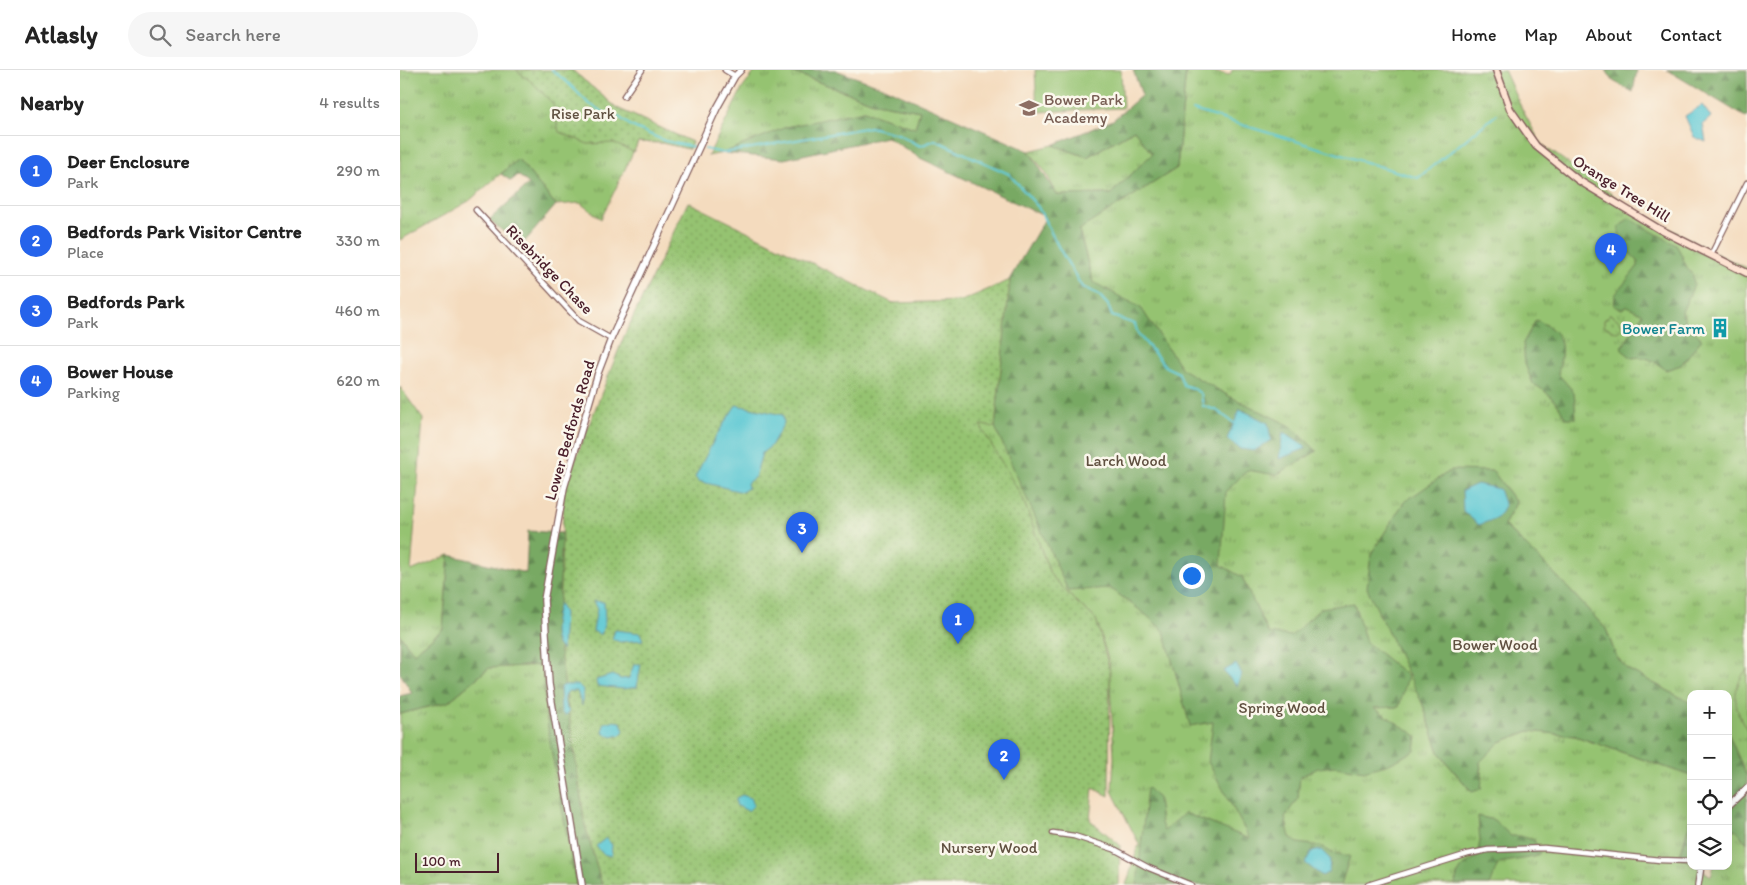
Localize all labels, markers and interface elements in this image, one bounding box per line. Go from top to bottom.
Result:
search box [128,12,478,57]
text: Atlasly [25,20,98,49]
icon: search [146,21,174,49]
text: Search here [186,23,281,46]
text: Home [1451,24,1497,46]
text: Map [1525,24,1558,46]
text: About [1586,24,1632,46]
text: Contact [1660,24,1722,46]
text: Nearby [20,90,84,115]
place label: Bower Park Academy [1044,90,1123,127]
text: 4 results [319,93,380,112]
school or university icon: Bower Park Academy [1018,97,1040,119]
park label: Rise Park [551,104,616,123]
text: Deer Enclosure [67,150,190,173]
street label: Orange Tree Hill [1569,151,1674,226]
text: 1 [32,161,40,180]
text: 290 m [336,161,380,180]
text: Park [67,173,98,192]
text: Bedfords Park Visitor Centre [67,220,302,243]
street label: Risebridge Chase [502,221,597,318]
text: 2 [32,231,40,250]
text: 330 m [336,231,380,250]
pin: 4 [1595,233,1627,274]
text: Place [67,243,104,262]
text: Bedfords Park [67,290,184,313]
text: 3 [32,301,40,320]
text: 460 m [335,301,380,320]
text: Park [67,313,98,332]
building icon: Bower Farm [1709,317,1731,339]
place label: Bower Farm [1622,319,1706,338]
street label: Lower Bedfords Road [540,357,599,502]
text: Bower House [67,360,173,383]
text: 4 [31,371,41,390]
text: 620 m [336,371,380,390]
text: Parking [67,383,120,402]
park label: Larch Wood [1086,451,1167,470]
pin: 3 [786,512,818,553]
your location [1179,563,1205,589]
pin: 1 [942,603,974,644]
park label: Bower Wood [1452,635,1538,654]
map controls [1687,690,1732,870]
button: + [1687,690,1732,735]
park label: Spring Wood [1239,698,1326,717]
button: − [1687,735,1732,780]
pin: 2 [988,739,1020,780]
button: locate [1687,780,1732,825]
button: layers [1687,825,1732,870]
park label: Nursery Wood [941,838,1038,857]
scale bar [415,850,499,873]
text: 100 m [422,853,461,870]

